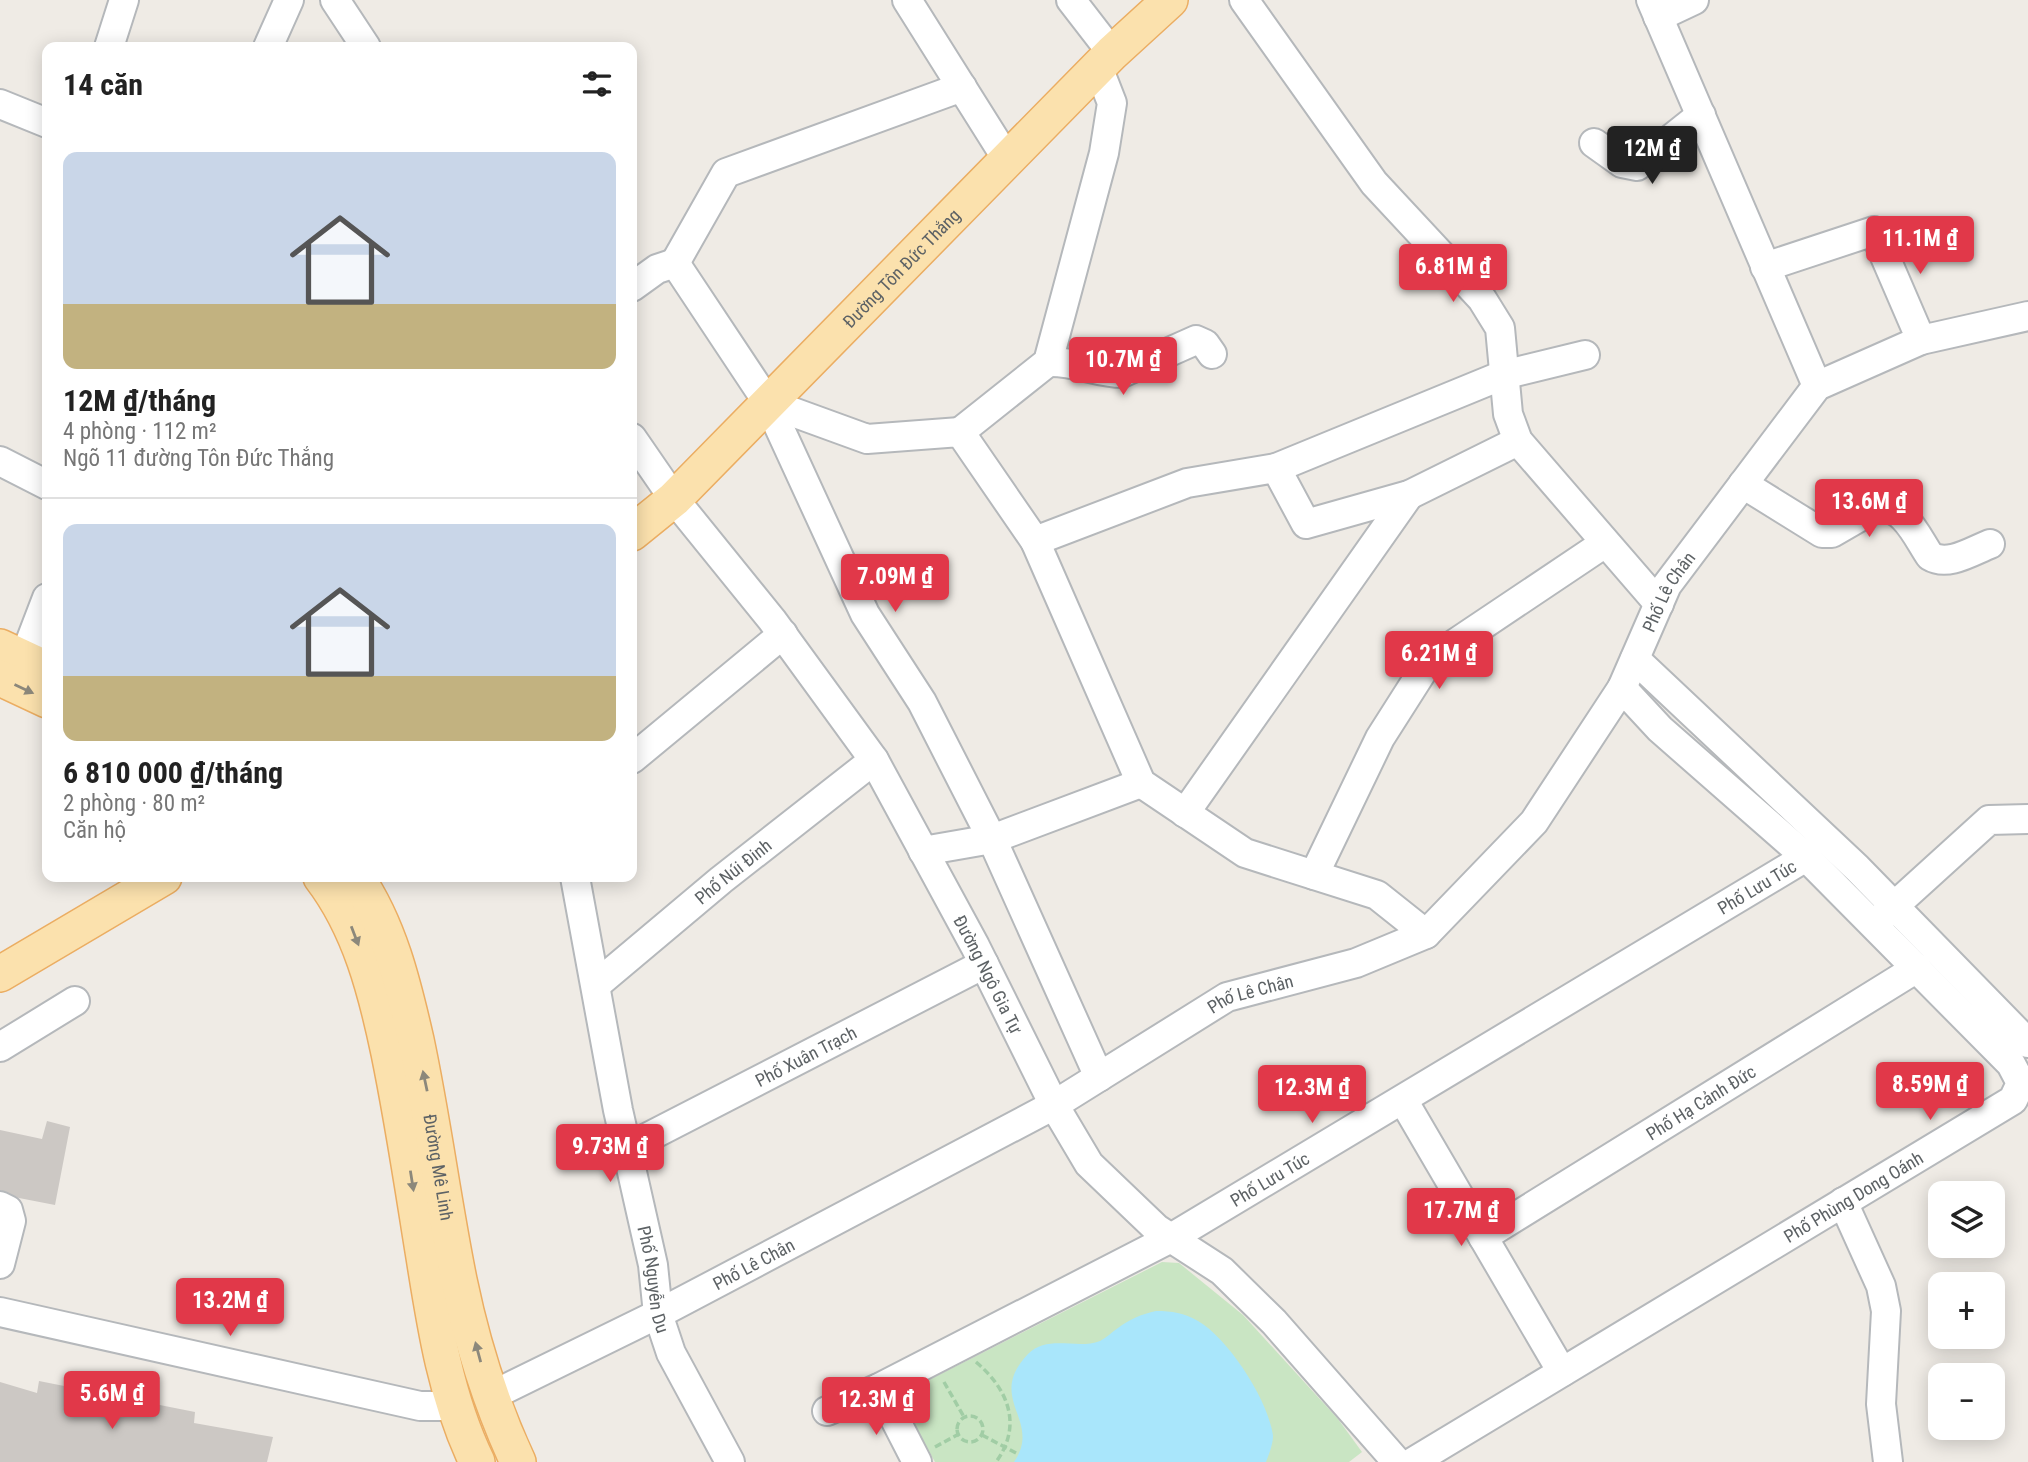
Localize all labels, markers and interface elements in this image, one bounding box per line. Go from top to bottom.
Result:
icon: filters [578,65,616,103]
text: 14 căn [63,67,143,102]
pin: 12M ₫ [1603,127,1701,186]
text: 12M ₫ [1623,135,1681,162]
icon: home [277,197,403,323]
street label: Đường Tôn Đức Thắng [838,204,964,332]
pin: 11.1M ₫ [1855,216,1985,276]
text: 11.1M ₫ [1882,225,1958,252]
pin: 6.81M ₫ [1388,244,1518,304]
text: 6.81M ₫ [1415,253,1491,280]
pin: 10.7M ₫ [1058,338,1188,397]
text: 10.7M ₫ [1085,346,1161,373]
text: 12M ₫/tháng [63,383,216,418]
text: 4 phòng · 112 m² [63,418,217,445]
text: Ngõ 11 đường Tôn Đức Thắng [63,445,334,472]
pin: 13.6M ₫ [1804,480,1934,539]
text: 13.6M ₫ [1831,488,1907,515]
street label: Phố Lê Chân [1637,547,1699,635]
pin: 7.09M ₫ [830,554,960,614]
text: 7.09M ₫ [857,563,933,590]
icon: home [277,569,403,695]
pin: 6.21M ₫ [1374,632,1504,691]
text: 6.21M ₫ [1401,640,1477,667]
one-way arrow [14,683,34,695]
text: 6 810 000 ₫/tháng [63,755,283,790]
text: 2 phòng · 80 m² [63,790,205,817]
text: Căn hộ [63,817,126,844]
street label: Phố Núi Đinh [690,834,775,908]
street label: Phố Lưu Túc [1713,855,1800,918]
street label: Đường Ngô Gia Tự [950,911,1027,1037]
one-way arrow [350,925,361,946]
street label: Phố Lê Chân [1203,970,1295,1017]
street label: Phố Xuân Trạch [752,1021,860,1091]
street label: Phố Hạ Cảnh Đức [1642,1060,1759,1144]
pin: 8.59M ₫ [1865,1062,1995,1122]
pin: 12.3M ₫ [1247,1066,1377,1125]
one-way arrow [419,1070,430,1092]
text: 8.59M ₫ [1892,1071,1968,1098]
text: 12.3M ₫ [1274,1074,1350,1101]
street label: Đường Mê Linh [420,1112,458,1222]
pin: 9.73M ₫ [545,1124,675,1184]
text: 9.73M ₫ [572,1133,648,1160]
street label: Phố Phùng Dong Oánh [1780,1146,1927,1247]
street label: Phố Lưu Túc [1226,1147,1313,1211]
one-way arrow [407,1170,418,1192]
map controls [1928,1181,2005,1440]
button: layers [1928,1181,2005,1258]
pin: 17.7M ₫ [1396,1188,1526,1248]
text: 17.7M ₫ [1423,1197,1499,1224]
street label: Phố Nguyễn Du [634,1224,674,1335]
street label: Phố Lê Chân [709,1233,798,1294]
button: + [1928,1272,2005,1349]
pin: 13.2M ₫ [165,1278,295,1338]
text: 13.2M ₫ [192,1287,268,1314]
one-way arrow [472,1341,483,1363]
button: − [1928,1363,2005,1440]
pin: 5.6M ₫ [55,1372,169,1431]
pin: 12.3M ₫ [811,1378,941,1437]
text: 5.6M ₫ [80,1380,144,1407]
text: 12.3M ₫ [838,1386,914,1413]

